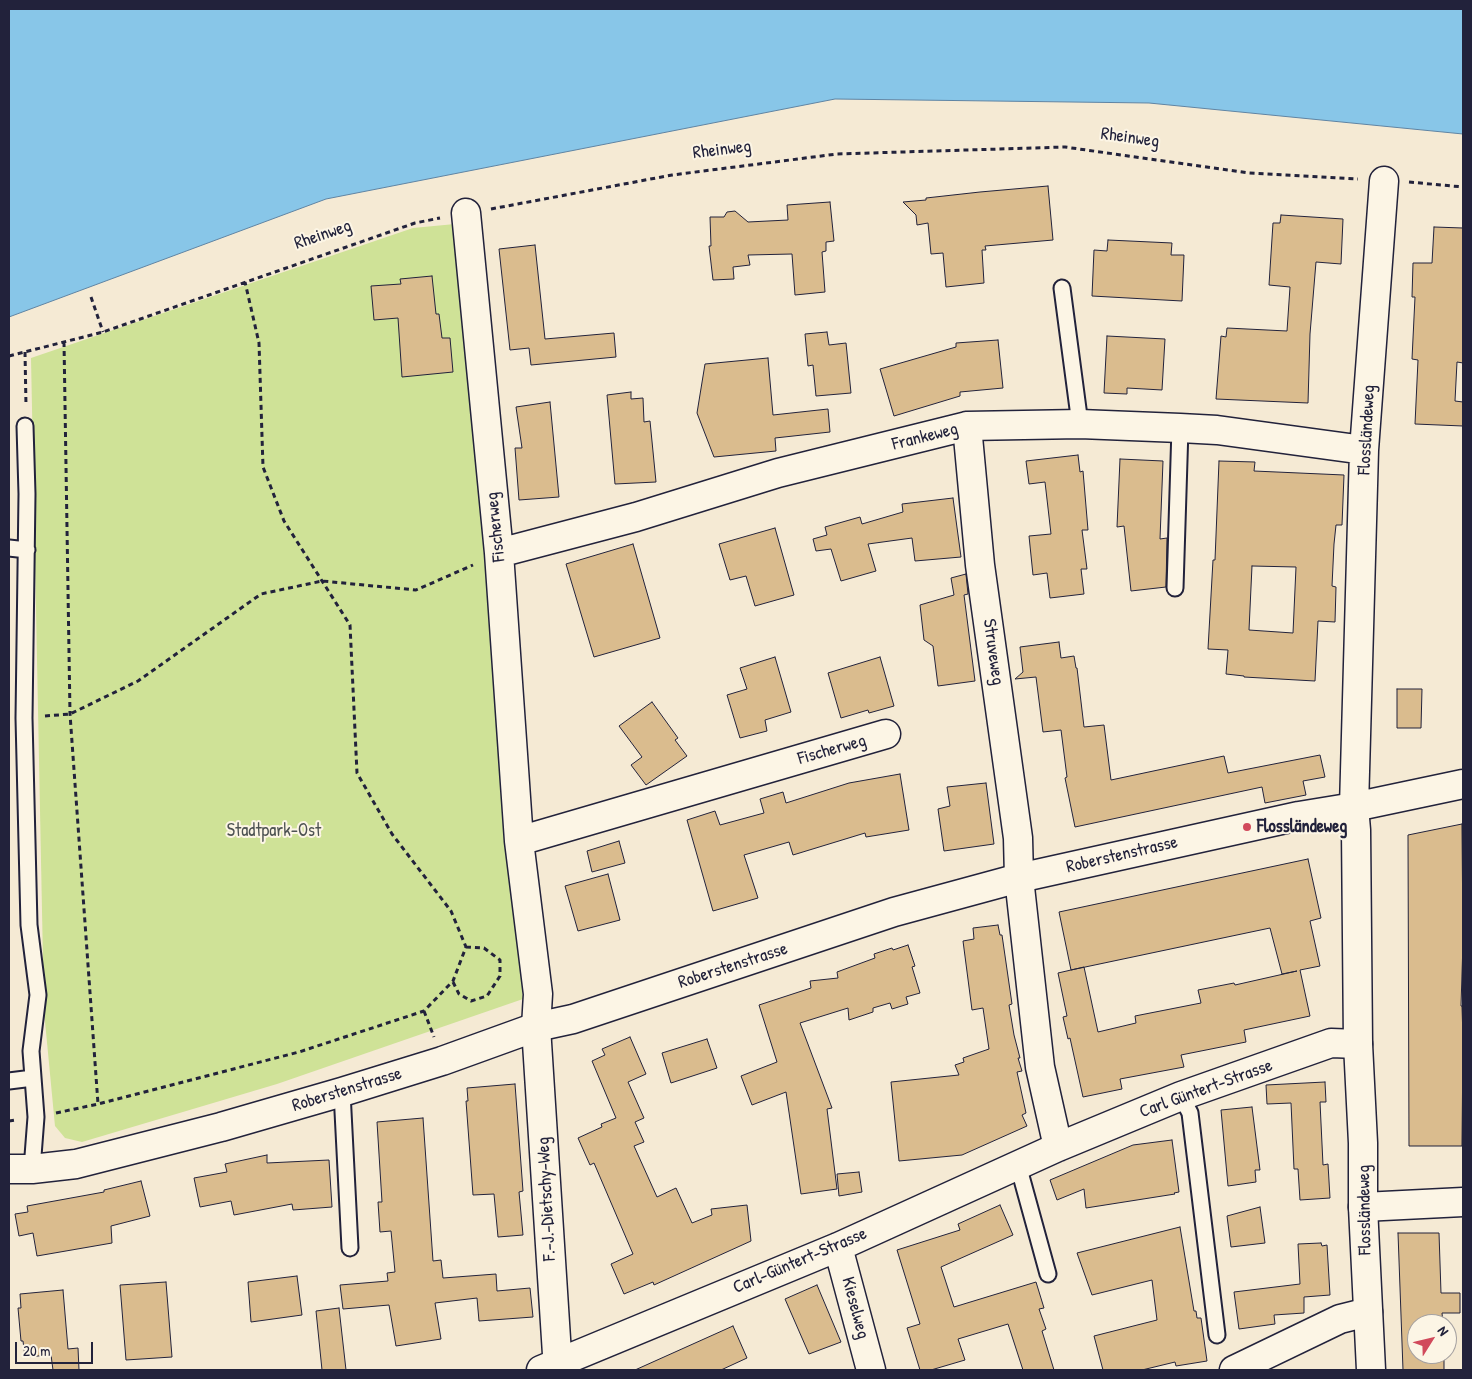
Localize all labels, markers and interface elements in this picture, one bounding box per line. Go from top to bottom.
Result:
street label: Rheinweg [1099,123,1161,153]
street label: Rheinweg [692,136,752,164]
street label: Rheinweg [292,215,354,255]
street label: Flossländeweg [1354,384,1380,476]
street label: Frankeweg [890,418,960,456]
street label: Fischerweg [482,491,510,563]
street label: Struveweg [978,618,1008,686]
street label: Fischerweg [795,730,869,770]
place label: Flossländeweg [1257,816,1347,838]
park label: Stadtpark-Ost [227,820,321,842]
marker: Flossländeweg [1241,821,1253,833]
street label: Roberstenstrasse [1064,832,1180,878]
street label: Roberstenstrasse [676,938,790,994]
street label: Carl Güntert-Strasse [1137,1055,1275,1123]
street label: Roberstenstrasse [290,1063,404,1117]
street label: F.-J.-Dietschy-Weg [533,1136,561,1262]
street label: Flossländeweg [1353,1165,1377,1255]
street label: Carl-Güntert-Strasse [730,1223,870,1299]
street label: Kieselweg [836,1275,874,1341]
north arrow [1407,1314,1457,1364]
text: N [1434,1322,1454,1339]
scale bar [18,1332,95,1364]
text: 20 m [23,1340,50,1361]

